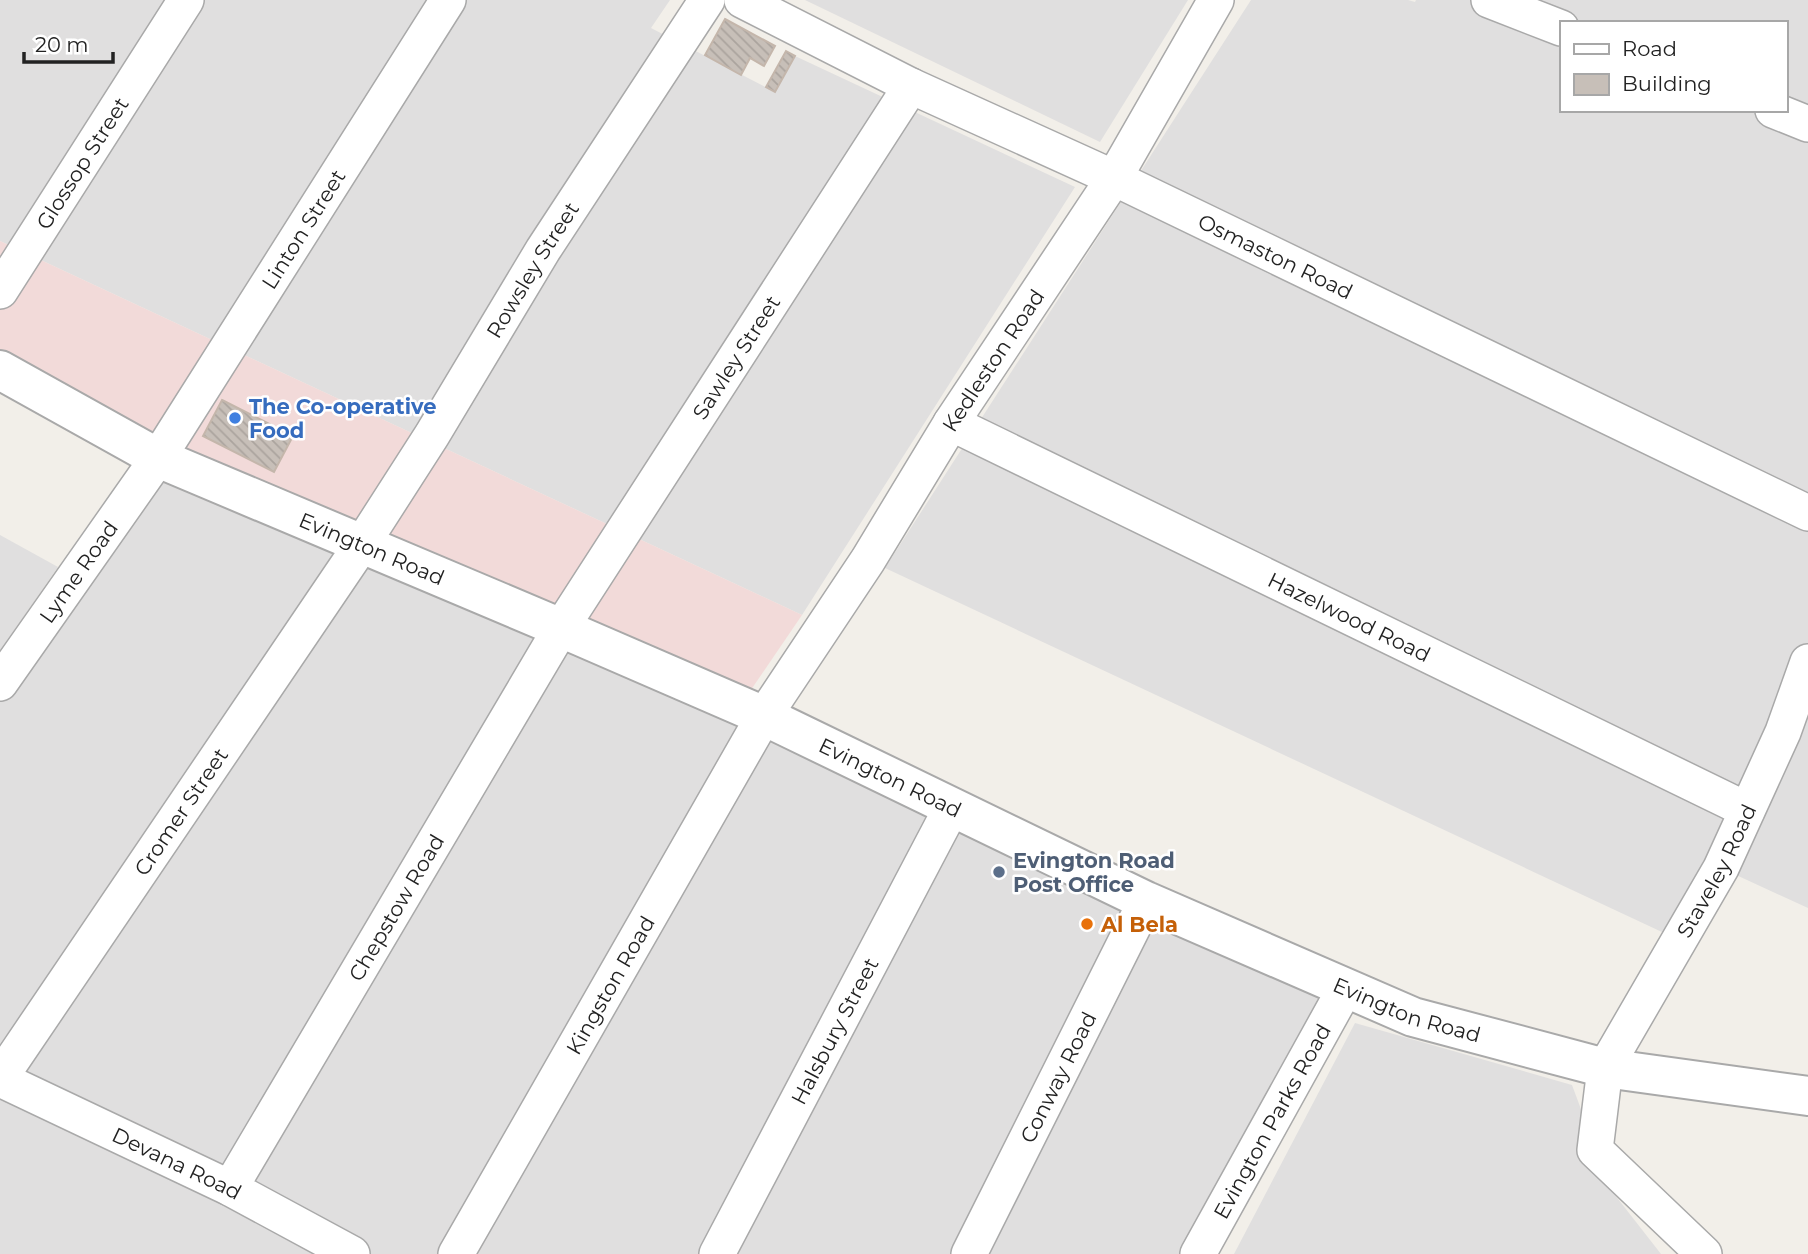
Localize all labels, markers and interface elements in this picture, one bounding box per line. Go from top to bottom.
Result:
scale bar [24,21,114,65]
legend [1560,21,1787,112]
text: 20 m [35,32,89,57]
text: Road [1622,36,1677,61]
text: Building [1622,71,1712,96]
street label: Glossop Street [30,92,133,234]
street label: Linton Street [256,165,350,293]
street label: Rowsley Street [481,197,584,342]
street label: Osmaston Road [1194,208,1357,304]
street label: Kedleston Road [936,284,1049,436]
street label: Sawley Street [687,291,785,424]
place label: The Co-operative Food [249,394,437,443]
marker: The Co-operative Food [227,410,243,426]
street label: Evington Road [295,507,448,590]
street label: Lyme Road [34,516,123,628]
street label: Hazelwood Road [1264,567,1435,667]
street label: Evington Road [815,732,966,822]
street label: Cromer Street [129,743,233,880]
street label: Staveley Road [1671,800,1761,942]
street label: Chepstow Road [343,829,449,985]
place label: Evington Road Post Office [1013,848,1175,897]
marker: Evington Road Post Office [991,864,1007,880]
street label: Kingston Road [561,911,659,1059]
place label: Al Bela [1100,912,1178,937]
marker: Al Bela [1079,916,1095,932]
street label: Halsbury Street [785,953,883,1109]
street label: Evington Road [1329,971,1484,1047]
street label: Conway Road [1014,1007,1101,1147]
street label: Evington Parks Road [1208,1019,1336,1223]
street label: Devana Road [108,1122,246,1205]

